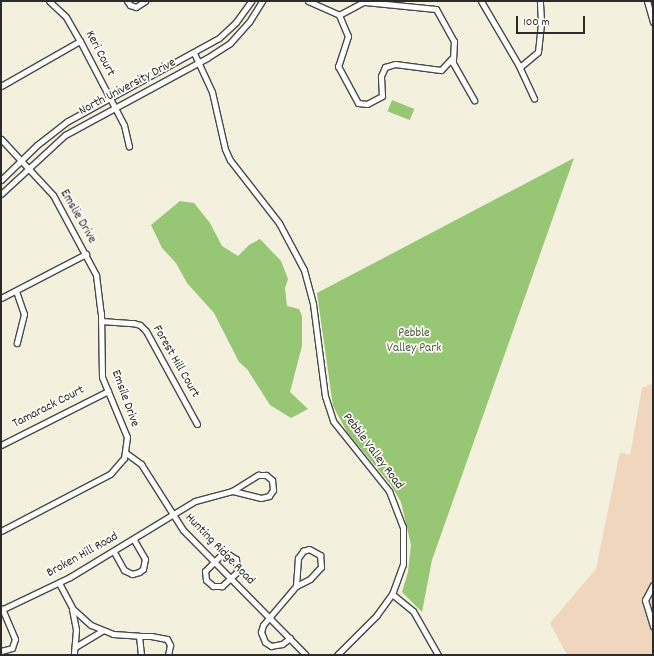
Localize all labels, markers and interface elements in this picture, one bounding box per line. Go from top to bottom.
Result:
scale bar [518,8,587,34]
text: 100 m [523,14,550,31]
street label: Keri Court [81,29,117,79]
street label: North University Drive [77,56,179,120]
street label: Emslie Drive [55,187,99,247]
street label: Forest Hill Court [148,323,202,401]
park label: Pebble Valley Park [387,327,441,358]
street label: Emsile Drive [106,368,142,430]
street label: Tamarack Court [11,383,87,433]
street label: Pebble Valley Road [338,411,406,493]
street label: Hunting Ridge Road [181,511,257,589]
street label: Broken Hill Road [45,530,121,582]

